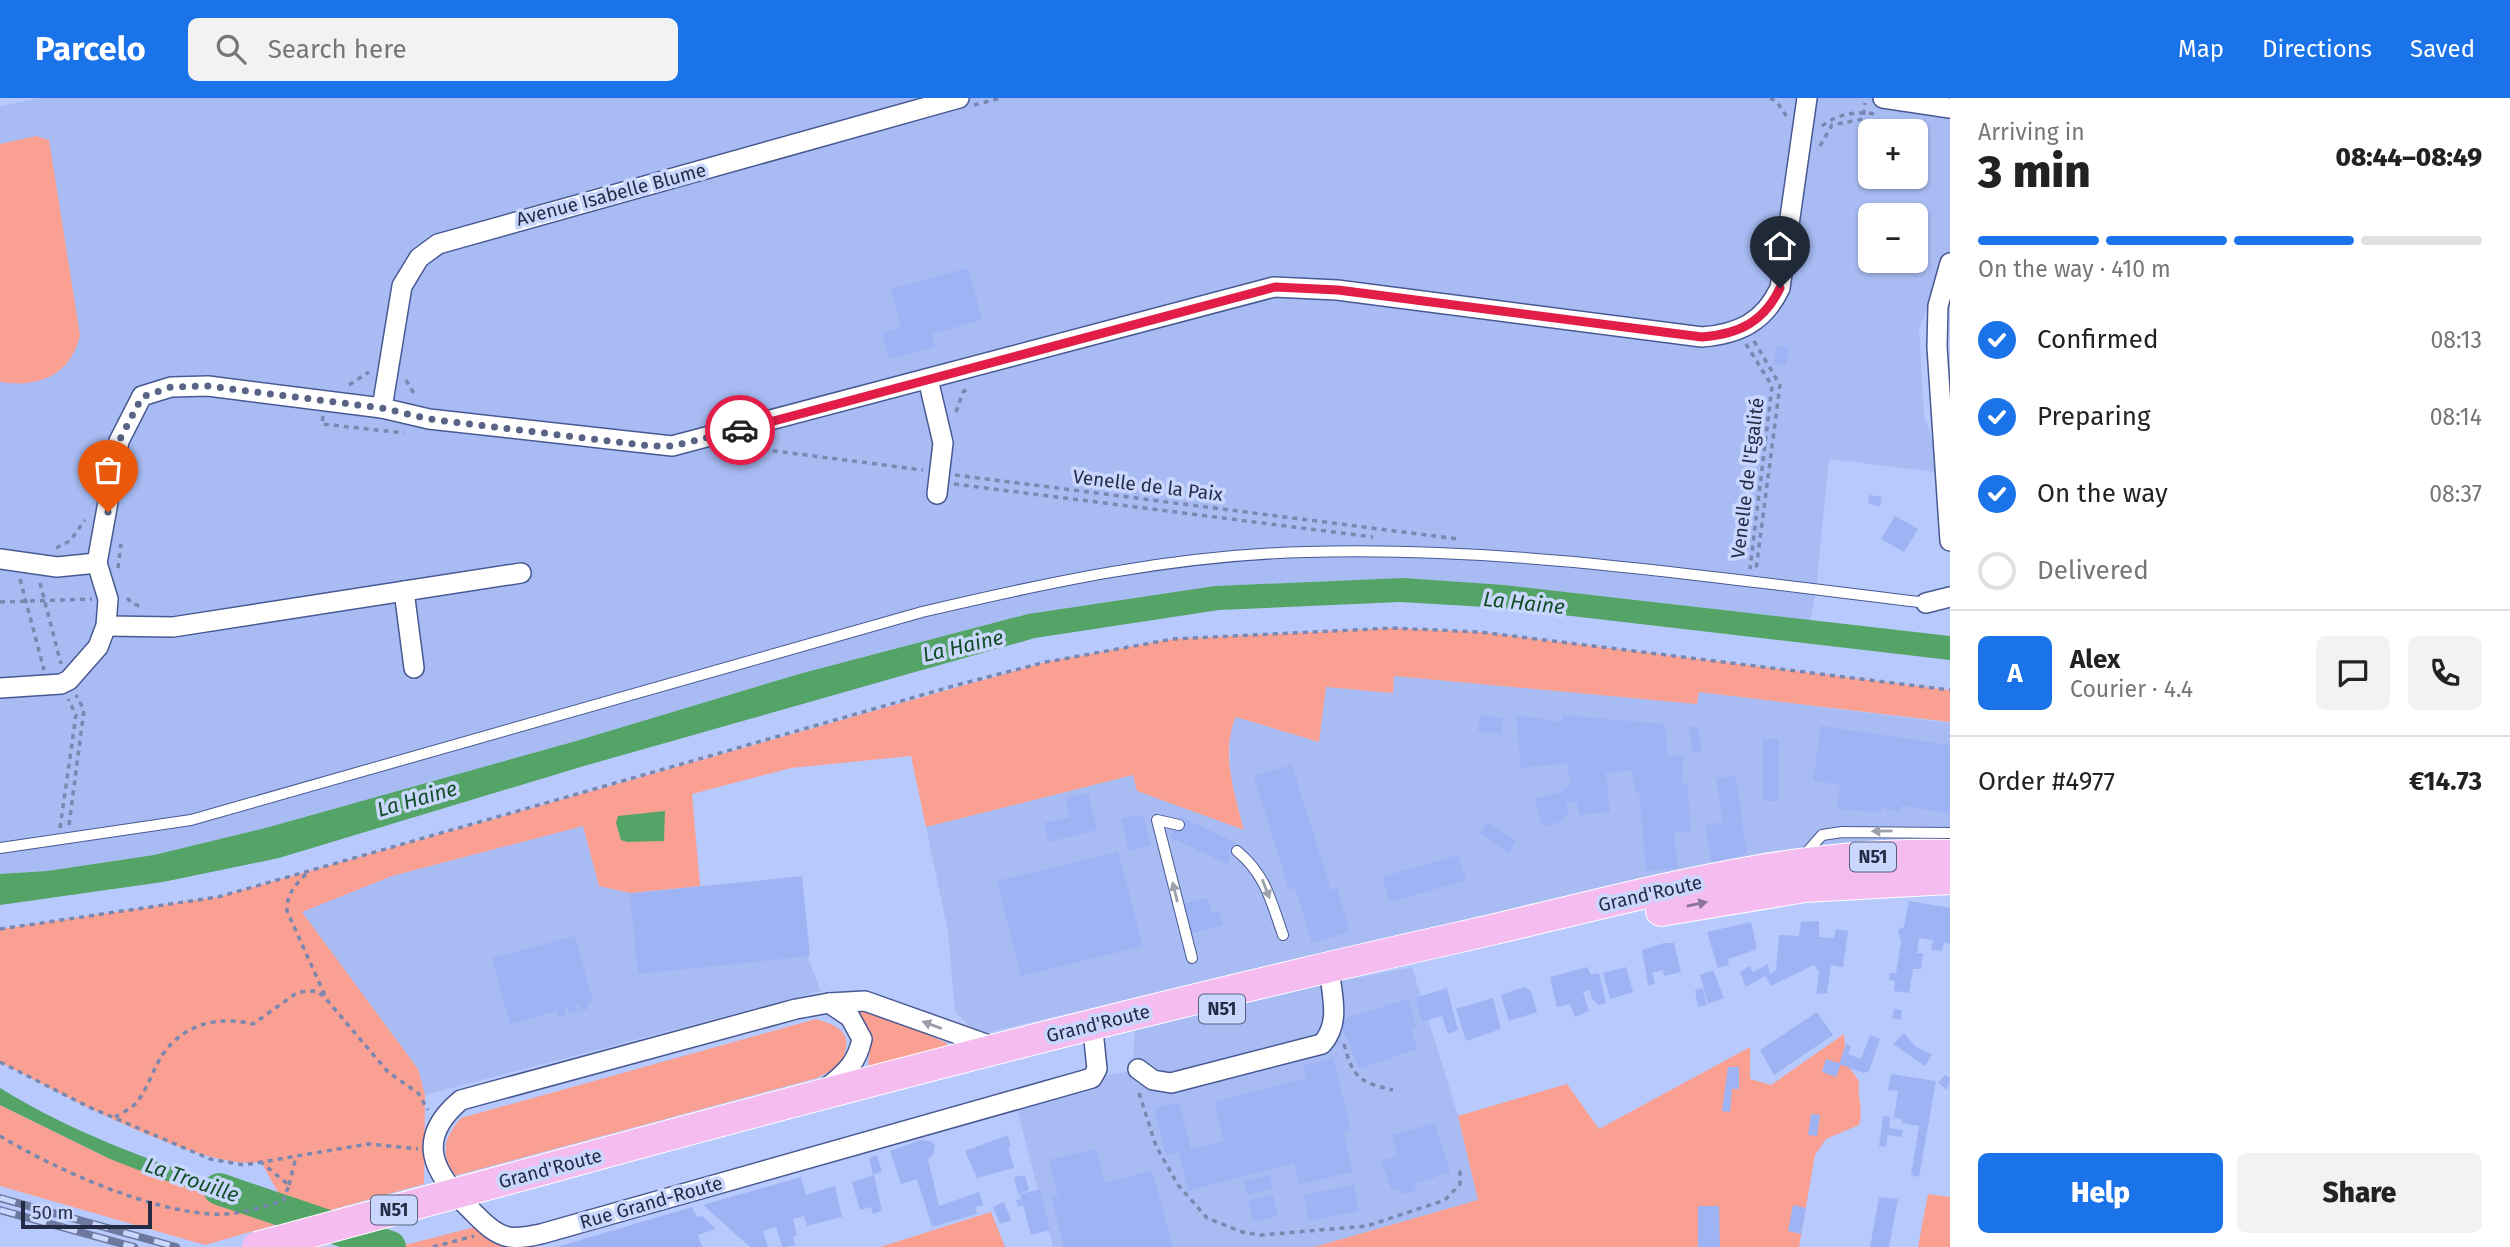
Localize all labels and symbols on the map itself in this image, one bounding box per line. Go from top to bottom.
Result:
street label: Avenue Isabelle Blume [514,158,709,231]
pin [1750,216,1810,288]
courier [705,395,775,465]
street label: Venelle de l'Egalité [1726,396,1769,560]
pin [78,440,138,512]
street label: Venelle de la Paix [1072,465,1225,506]
water label: La Haine [1482,586,1566,620]
water label: La Haine [920,624,1006,668]
water label: La Haine [374,775,460,823]
one-way arrow [1871,825,1893,837]
road number: N51 [1850,842,1896,872]
street label: Grand'Route [1596,870,1704,917]
one-way arrow [1261,879,1272,900]
one-way arrow [1169,880,1180,902]
one-way arrow [1686,898,1708,909]
road number: N51 [1199,994,1245,1024]
street label: Grand'Route [1044,1000,1152,1047]
one-way arrow [922,1019,943,1030]
street label: Grand'Route [496,1144,604,1193]
water label: La Trouille [142,1152,243,1208]
street label: Rue Grand-Route [577,1171,725,1234]
road number: N51 [371,1196,417,1224]
scale bar [21,1198,152,1230]

